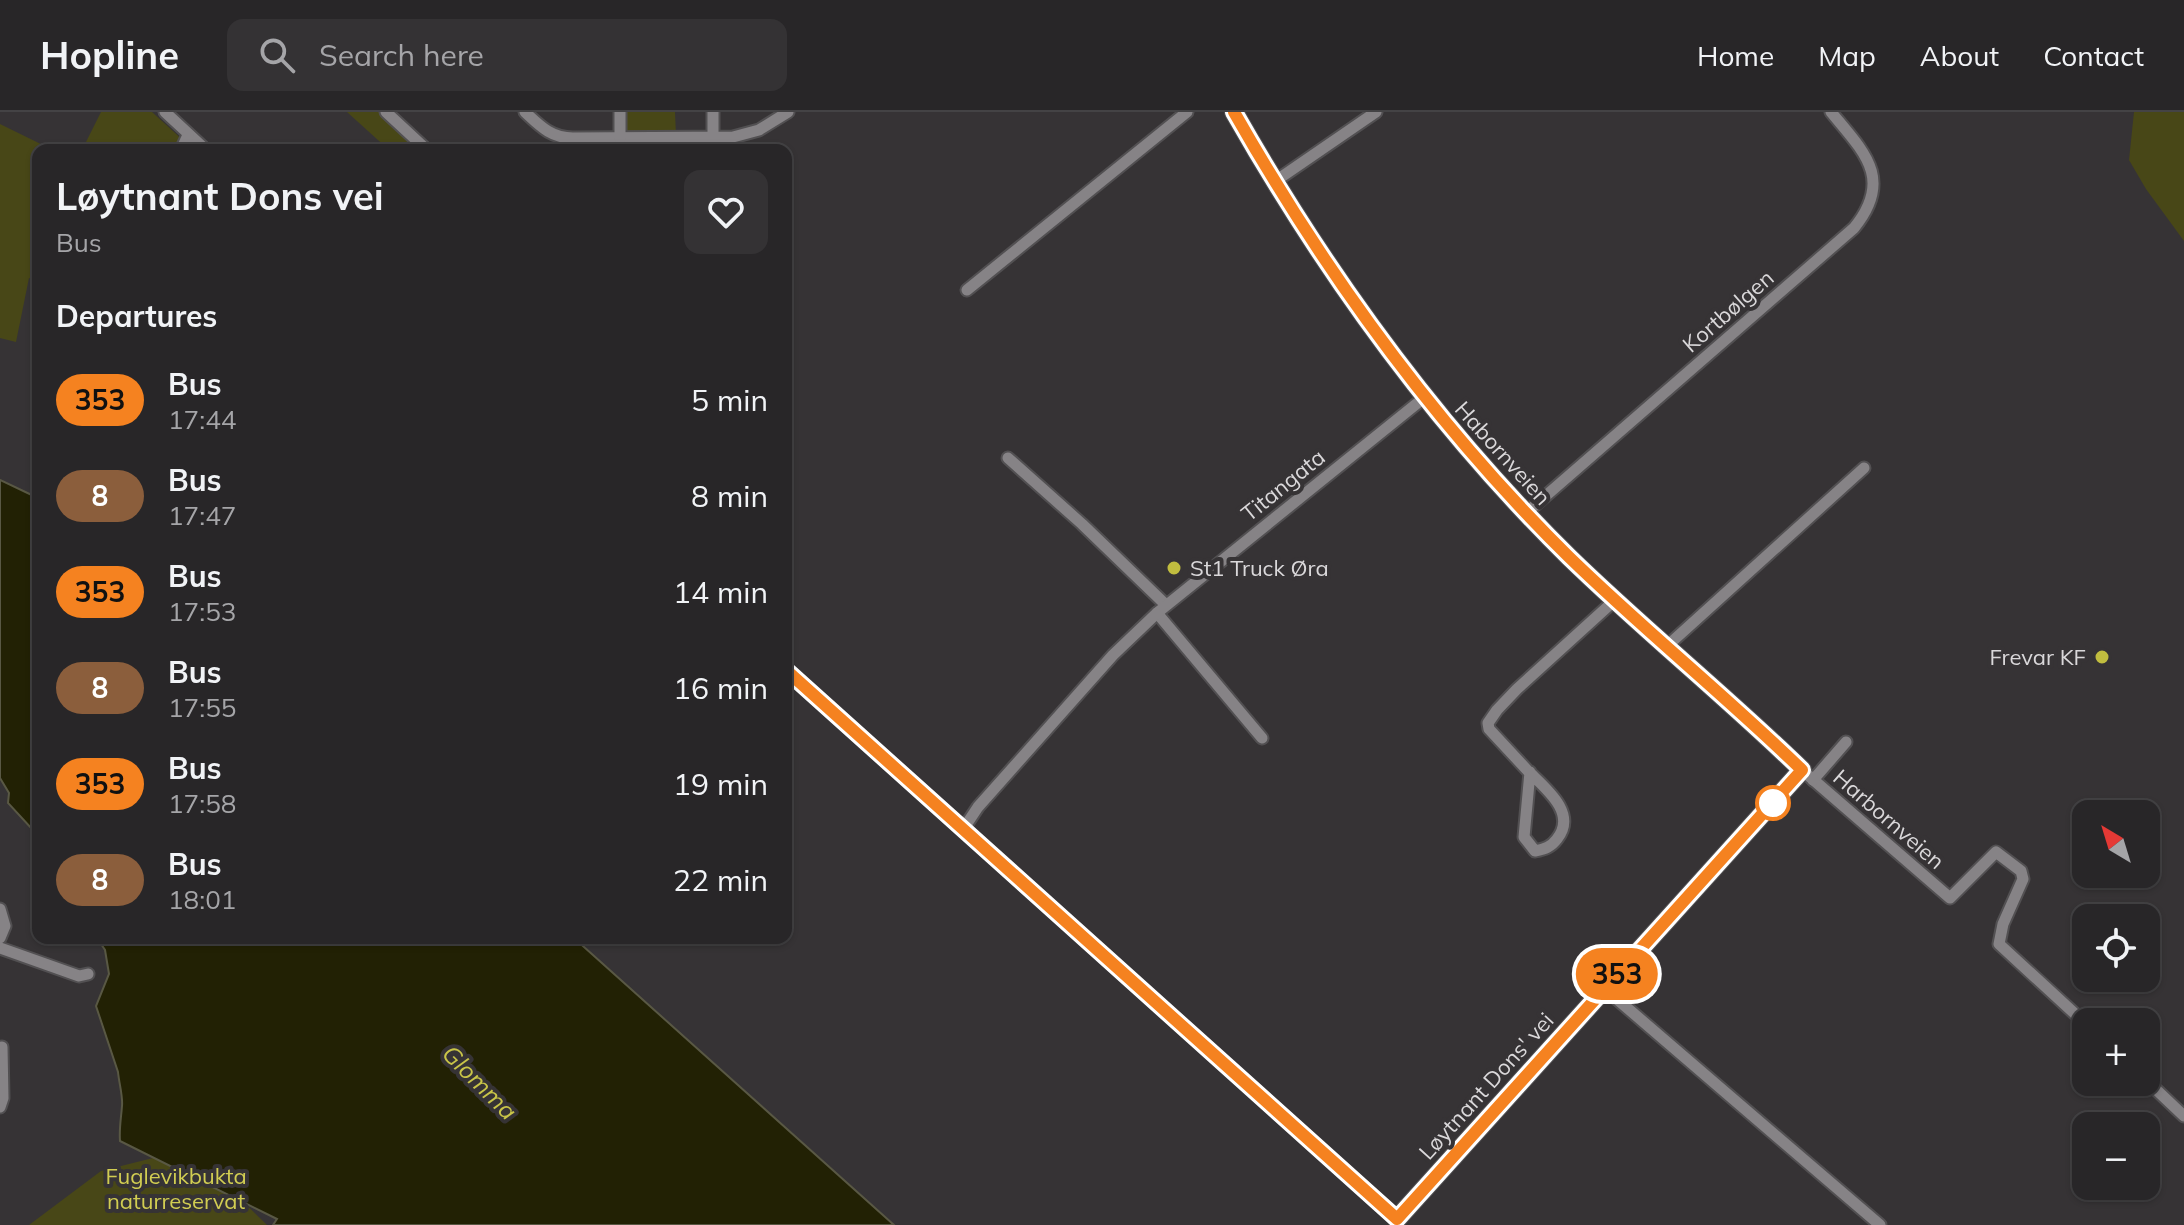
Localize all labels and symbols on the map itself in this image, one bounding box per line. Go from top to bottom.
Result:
street label: Kortbølgen [1677,264,1779,358]
street label: Habornveien [1449,395,1557,511]
street label: Titangata [1235,443,1331,527]
place label: St1 Truck Øra [1190,554,1329,582]
marker: St1 Truck Øra [1165,559,1183,577]
place label: Frevar KF [1989,643,2086,671]
marker: Frevar KF [2093,648,2111,666]
street label: Harbornveien [1828,763,1950,875]
unlabelled marker [1756,786,1790,820]
north arrow [2072,800,2160,888]
line badge: 353 [1571,948,1663,1000]
street label: Løytnant Dons' vei [1413,1007,1559,1165]
water label: Glomma [436,1038,524,1126]
park label: Fuglevikbukta naturreservat [105,1162,247,1215]

